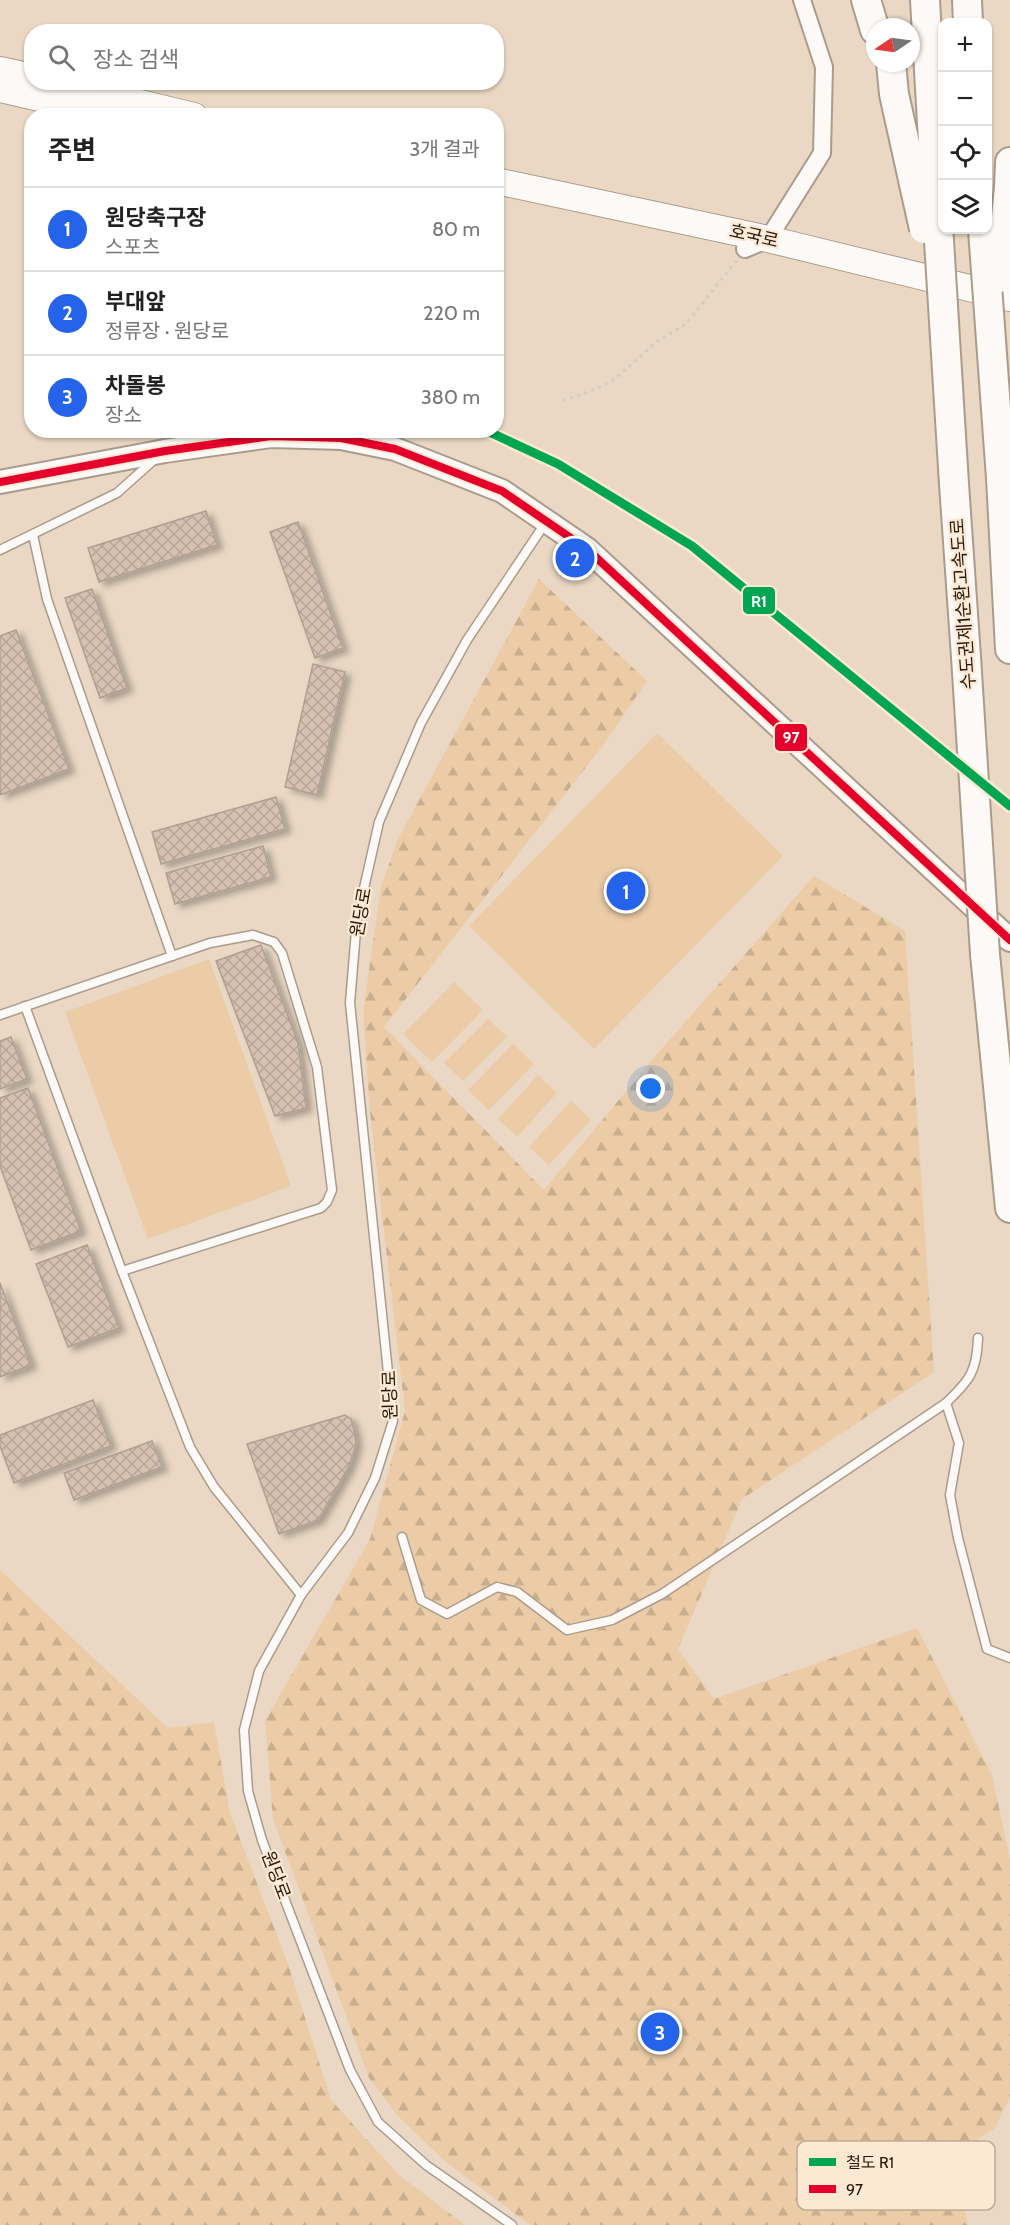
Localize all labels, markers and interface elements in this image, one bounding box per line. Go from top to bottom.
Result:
north arrow [866,18,920,72]
map controls [938,18,992,234]
button: + [938,18,992,72]
search box [24,24,504,90]
icon: search [45,41,78,74]
text: 장소 검색 [93,46,179,73]
button: − [938,72,992,126]
button: locate [938,126,992,180]
text: 주변 [48,134,96,166]
text: 3개 결과 [409,137,480,161]
button: layers [938,180,992,234]
text: 원당축구장 [105,204,206,231]
text: 1 [64,217,71,241]
text: 80 m [432,217,480,241]
street label: 호국로 [727,220,781,252]
text: 스포츠 [105,235,160,259]
text: 부대앞 [105,288,166,315]
text: 2 [62,301,73,325]
text: 220 m [423,301,480,325]
text: 정류장 · 원당로 [105,319,229,343]
text: 차돌봉 [105,372,166,399]
text: 3 [62,385,73,409]
text: 380 m [421,385,480,409]
text: 장소 [105,403,142,427]
street label: 수도권제1순환고속도로 [946,518,980,690]
pin: 2 [556,536,594,580]
line badge: R1 [742,586,776,615]
text: R1 [751,592,767,611]
line badge: 97 [774,723,808,752]
text: 97 [782,728,800,747]
pin: 1 [606,868,646,914]
street label: 원당로 [346,886,376,938]
your location [636,1074,665,1103]
street label: 원당로 [378,1370,402,1420]
street label: 원당로 [257,1848,295,1902]
pin: 3 [640,2010,680,2054]
legend [797,2141,995,2210]
text: 철도 R1 [846,2153,894,2172]
text: 97 [846,2180,863,2199]

